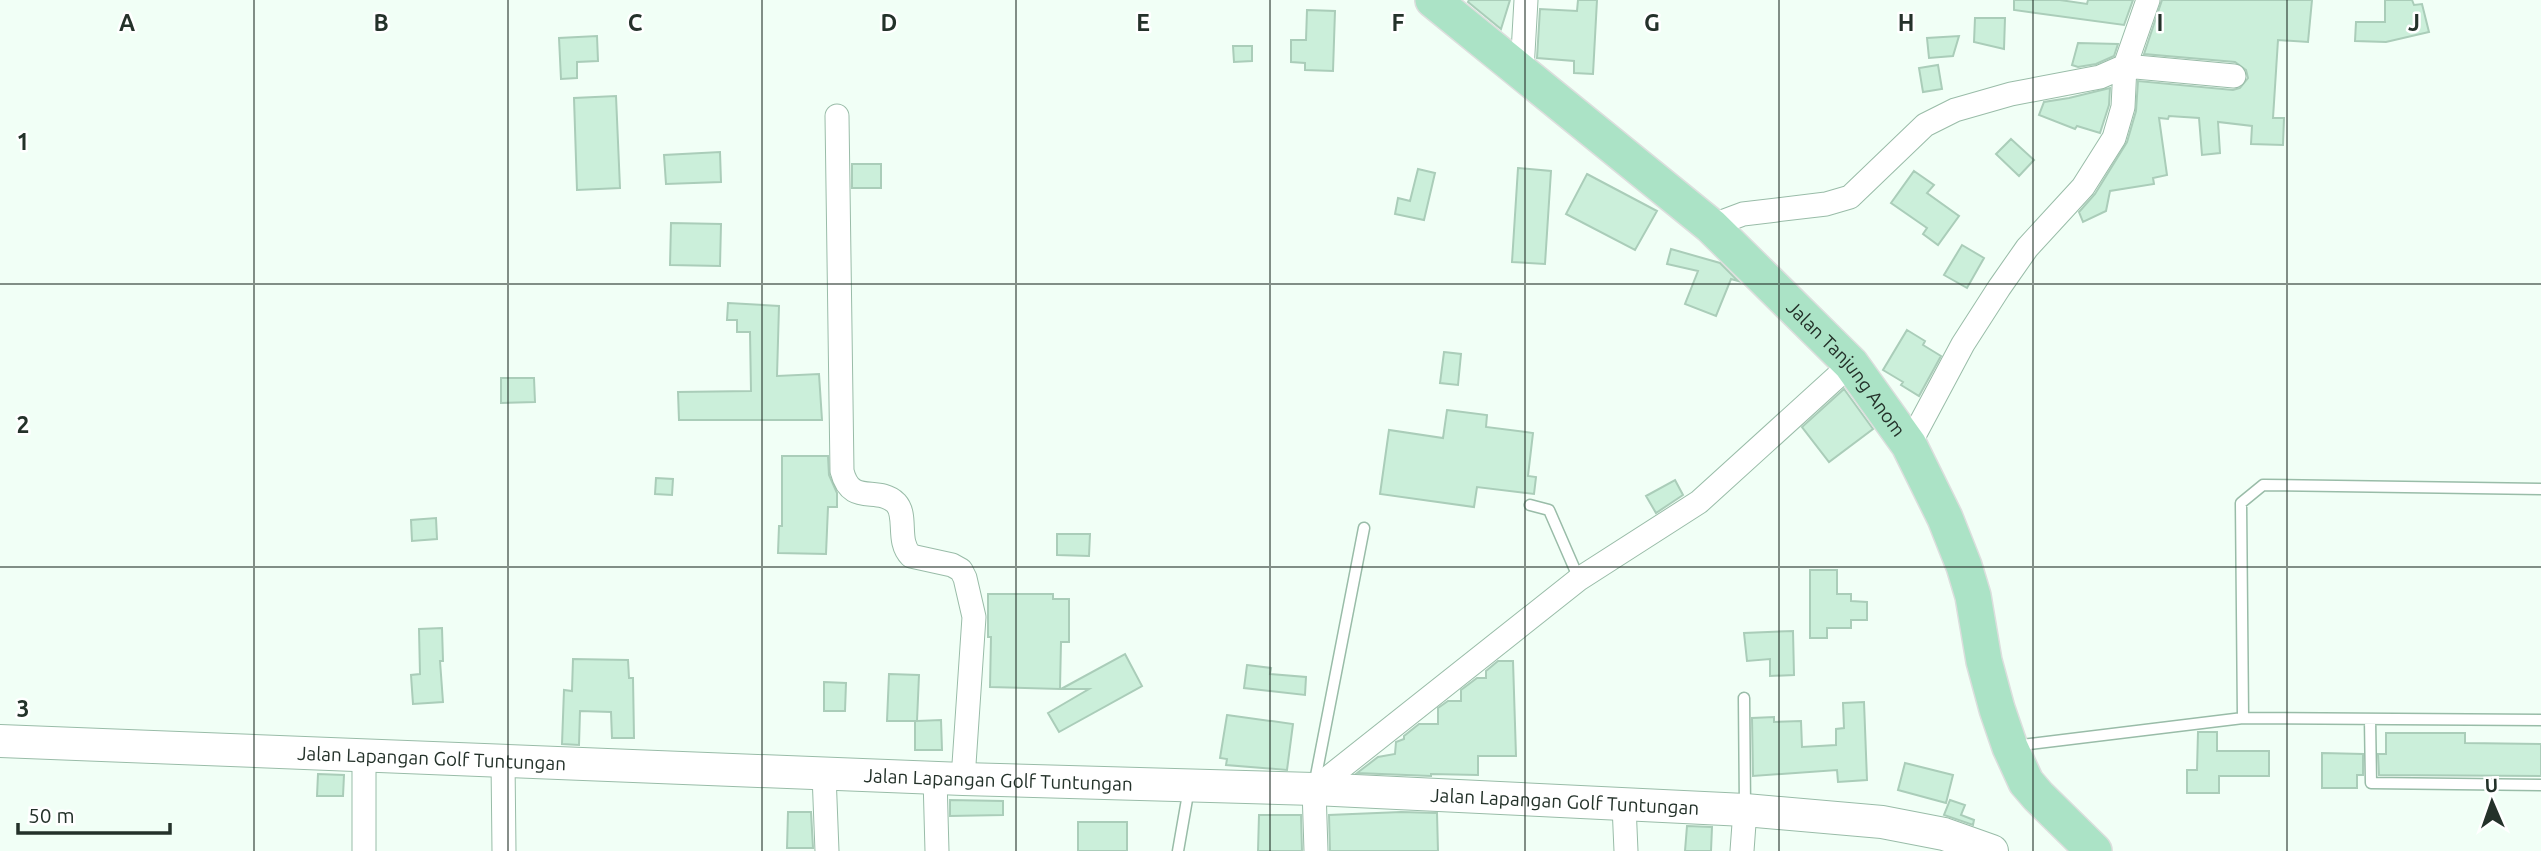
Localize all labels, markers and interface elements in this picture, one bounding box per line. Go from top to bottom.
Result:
text: A [119,10,135,35]
text: B [373,10,389,35]
text: C [628,10,643,35]
text: D [881,10,897,35]
text: E [1136,10,1150,35]
text: F [1392,10,1405,35]
text: G [1644,10,1660,35]
text: H [1898,10,1914,35]
text: I [2157,10,2163,35]
text: J [2408,10,2420,35]
text: 1 [17,129,29,154]
street label: Jalan Tanjung Anom [1782,296,1910,440]
text: 2 [17,412,29,437]
text: 3 [17,696,29,721]
street label: Jalan Lapangan Golf Tuntungan [297,742,567,774]
street label: Jalan Lapangan Golf Tuntungan [863,764,1133,795]
north arrow [2457,767,2527,837]
text: U [2484,774,2498,796]
street label: Jalan Lapangan Golf Tuntungan [1430,784,1700,819]
scale bar [18,792,170,836]
text: 50 m [28,803,75,827]

